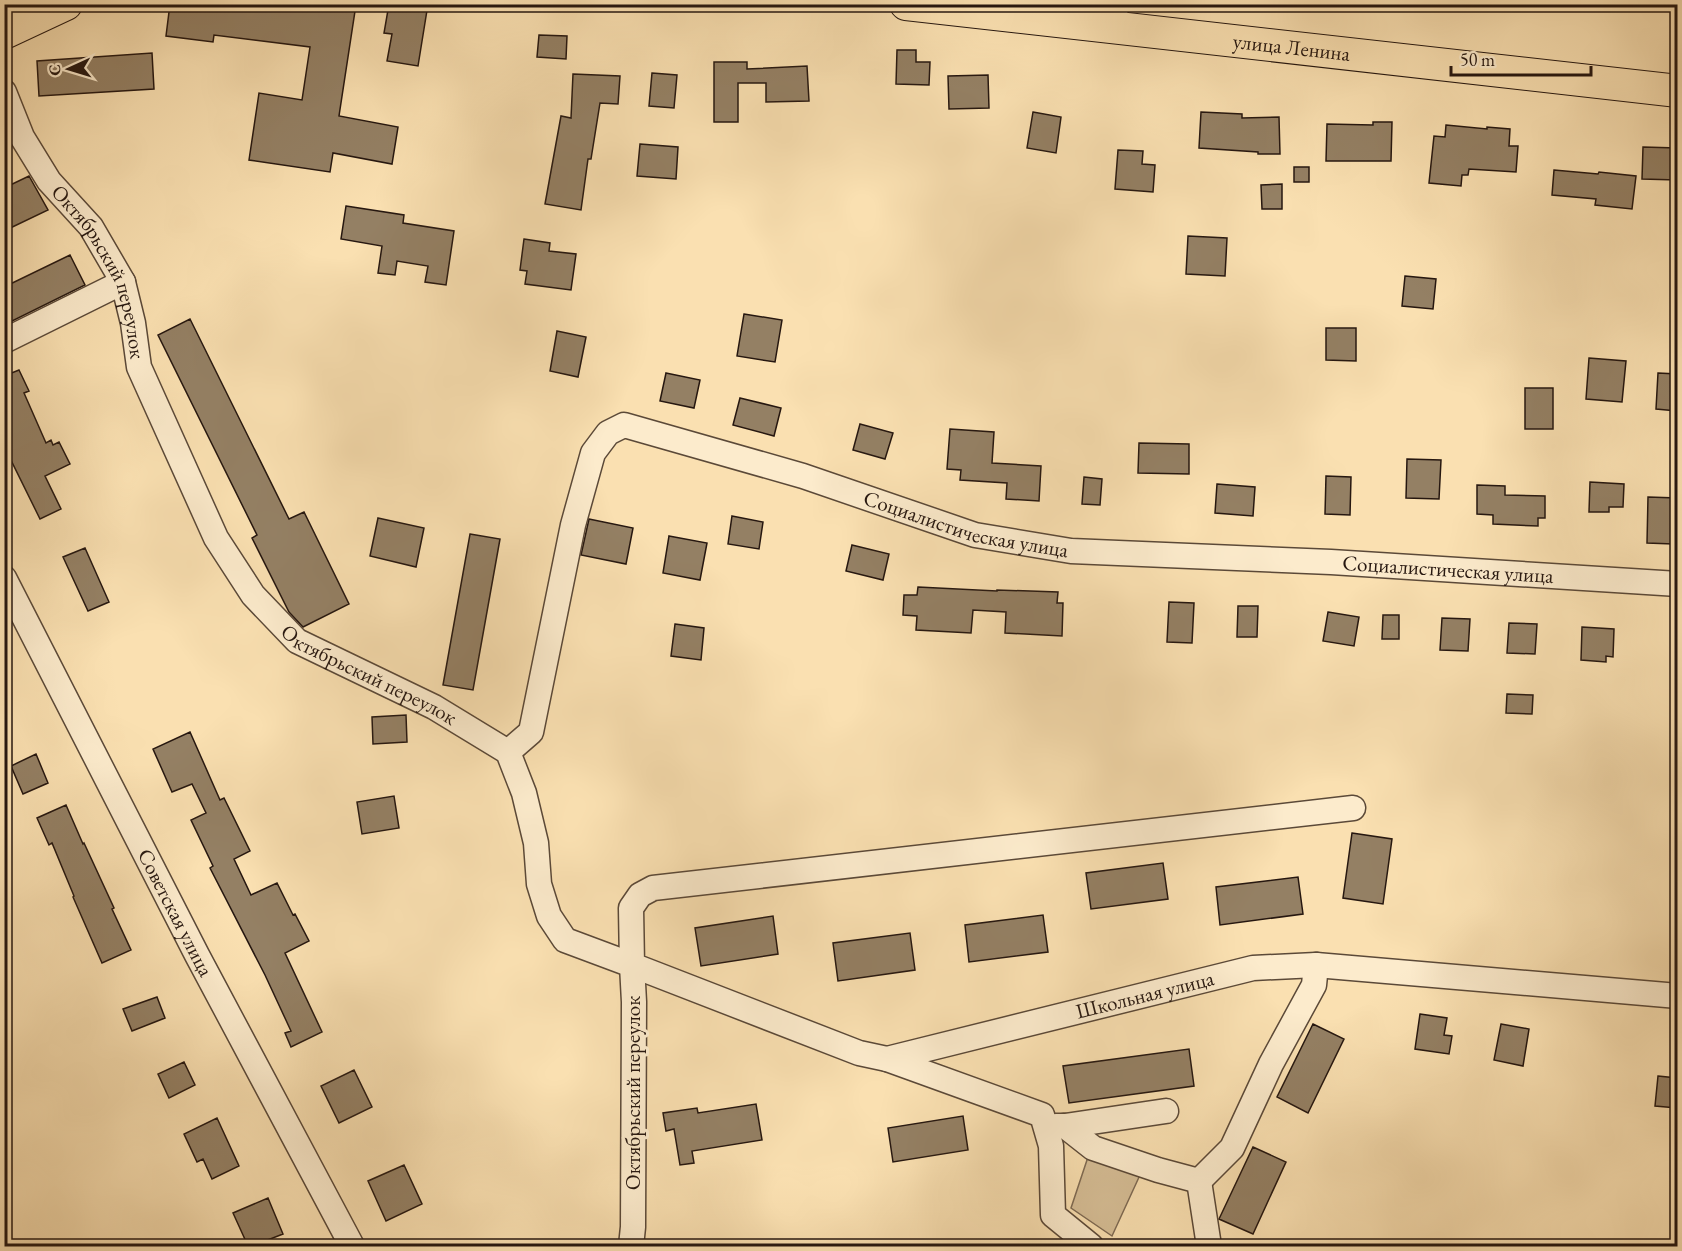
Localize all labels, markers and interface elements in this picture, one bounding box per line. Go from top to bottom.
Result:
street label: улица Ленина [1232,27,1352,67]
north arrow [39,39,99,99]
scale bar [1451,39,1590,77]
text: 50 m [1460,48,1495,71]
text: С [44,64,65,76]
street label: Октябрьский переулок [46,179,152,361]
street label: Социалистическая улица [860,484,1071,563]
street label: Социалистическая улица [1342,549,1555,589]
street label: Октябрьский переулок [275,618,462,731]
street label: Советская улица [132,844,220,982]
street label: Школьная улица [1073,964,1217,1025]
street label: Октябрьский переулок [619,996,646,1190]

